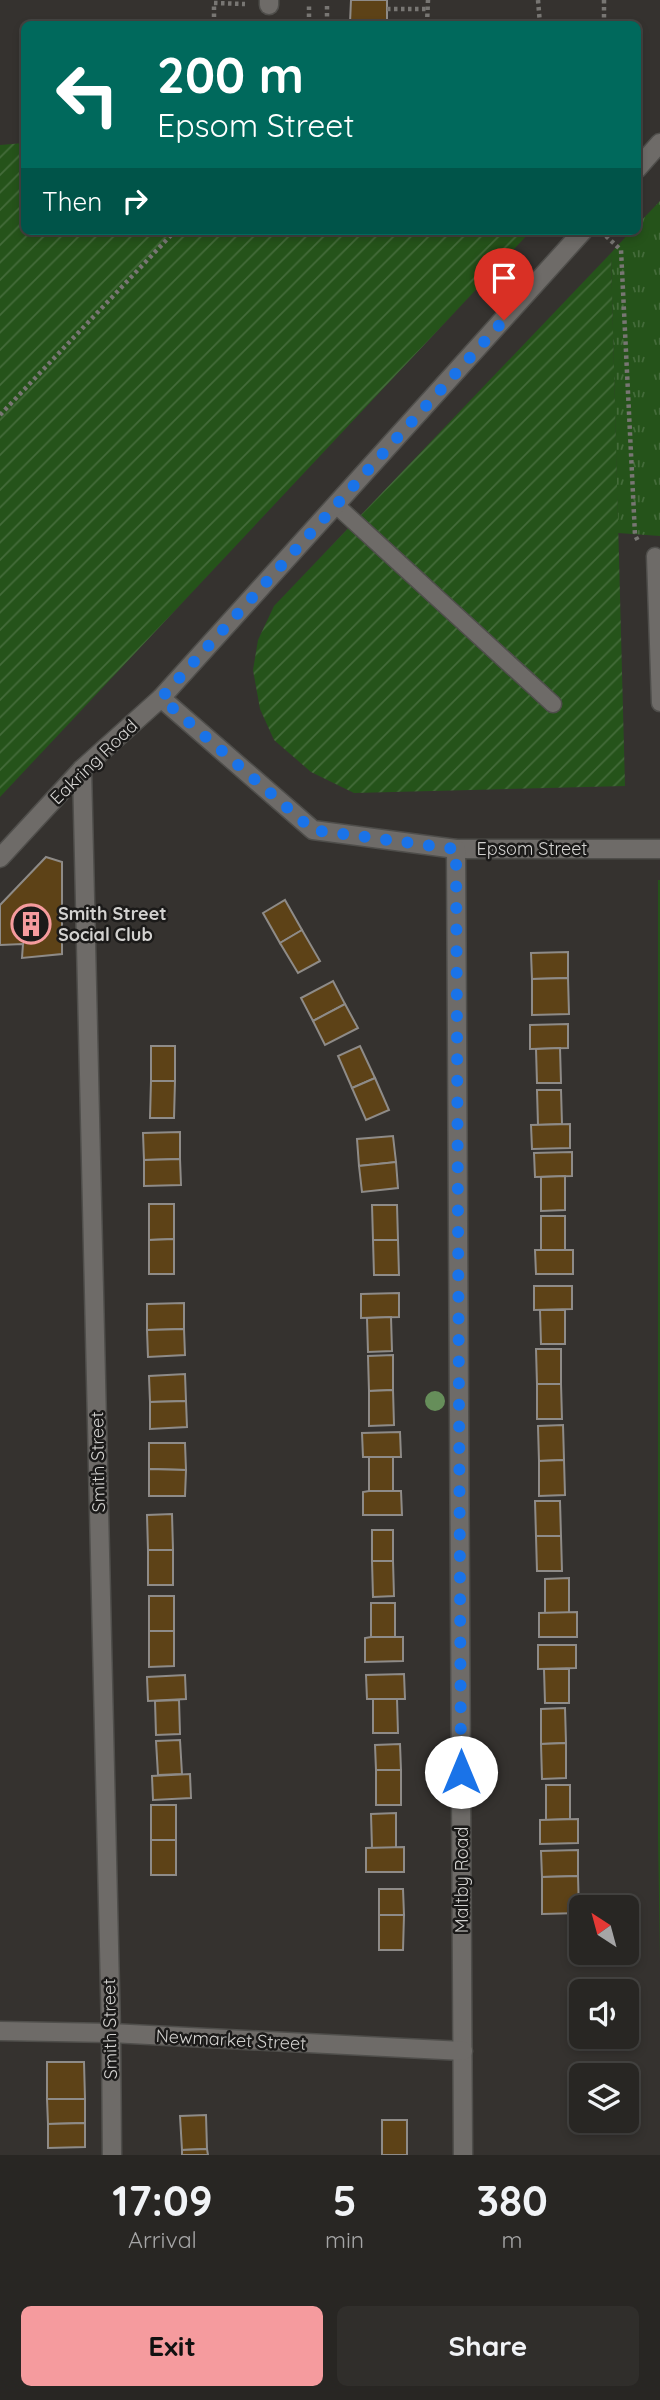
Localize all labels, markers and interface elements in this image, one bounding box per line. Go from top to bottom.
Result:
text: 200 m [157,44,304,105]
icon: left [42,49,133,140]
text: Epsom Street [157,105,354,145]
icon: right [116,182,154,220]
text: Then [42,185,102,218]
pin [474,248,534,320]
icon: arrive [485,259,523,297]
street label: Eakring Road [45,714,142,809]
street label: Epsom Street [477,837,587,860]
place label: Smith Street Social Club [58,902,167,946]
building icon: Smith Street Social Club [10,903,52,945]
street label: Smith Street [85,1411,110,1513]
position arrow [424,1735,498,1809]
street label: Maltby Road [450,1827,473,1933]
north arrow [569,1895,639,1965]
map controls [569,1895,639,2133]
street label: Smith Street [97,1978,122,2080]
button: sound [569,1979,639,2049]
street label: Newmarket Street [155,2024,307,2055]
button: layers [569,2063,639,2133]
text: 17:09 [112,2174,213,2227]
text: 5 [332,2174,357,2227]
text: 380 [476,2174,548,2227]
text: Arrival [128,2225,197,2254]
text: min [325,2225,364,2254]
text: m [502,2225,523,2254]
button: Exit [21,2306,323,2386]
button: Share [337,2306,639,2386]

